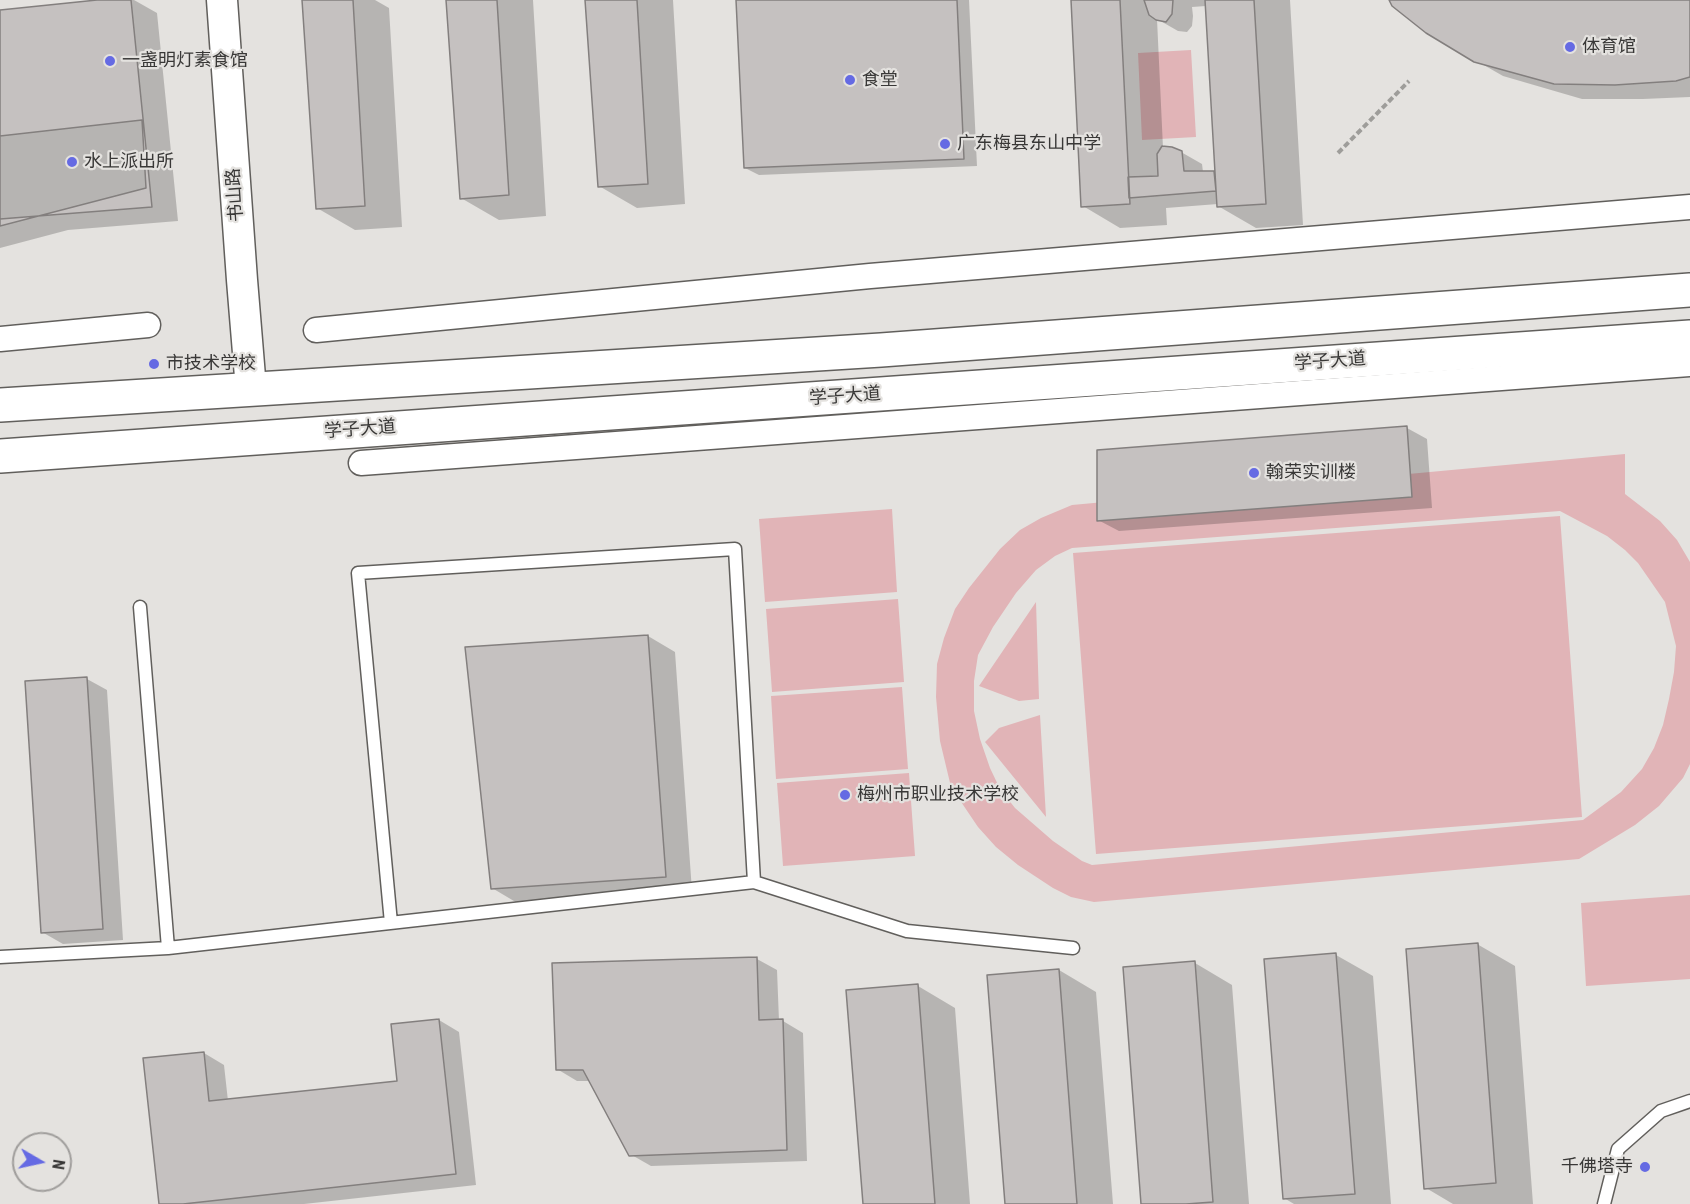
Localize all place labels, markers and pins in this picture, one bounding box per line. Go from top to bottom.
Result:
place label: 体育馆 [1582,36,1636,58]
marker: 体育馆 [1563,40,1577,54]
place label: 一盏明灯素食馆 [122,50,248,72]
marker: 一盏明灯素食馆 [103,54,117,68]
place label: 食堂 [862,69,898,91]
marker: 食堂 [843,73,857,87]
place label: 广东梅县东山中学 [957,133,1101,155]
marker: 广东梅县东山中学 [938,137,952,151]
place label: 水上派出所 [84,151,174,173]
marker: 水上派出所 [65,155,79,169]
place label: 市技术学校 [166,353,256,375]
marker: 市技术学校 [147,357,161,371]
place label: 翰荣实训楼 [1266,462,1356,484]
marker: 翰荣实训楼 [1247,466,1261,480]
place label: 梅州市职业技术学校 [857,784,1019,806]
marker: 梅州市职业技术学校 [838,788,852,802]
place label: 千佛塔寺 [1561,1156,1633,1178]
marker: 千佛塔寺 [1638,1160,1652,1174]

